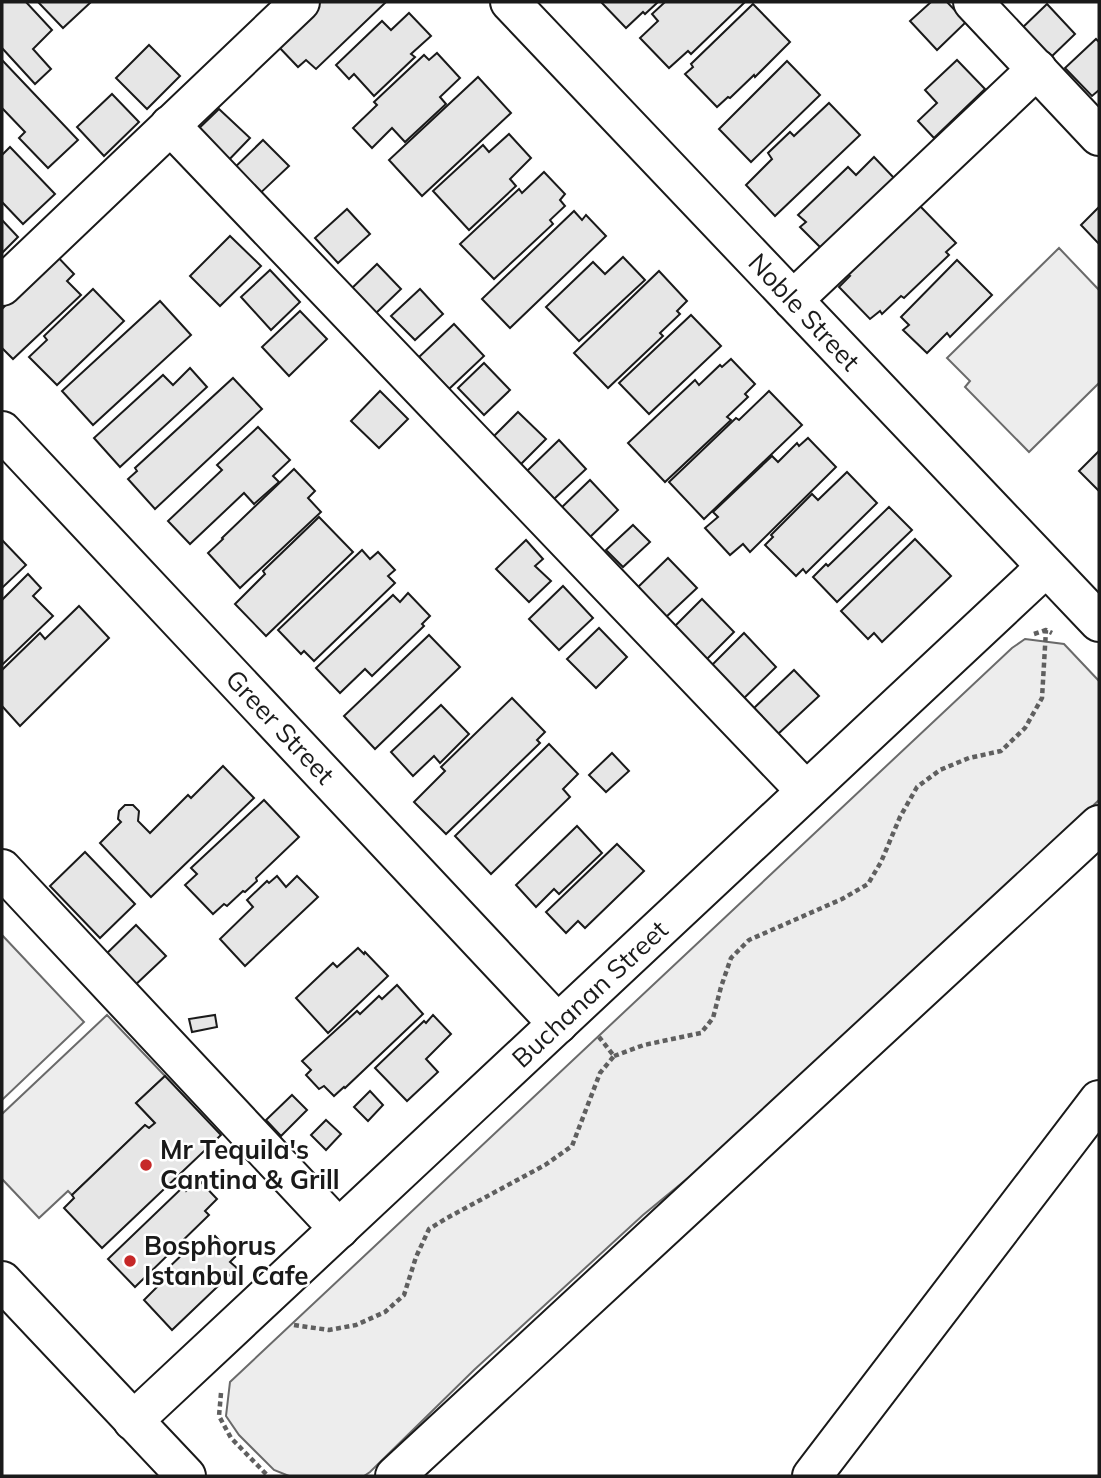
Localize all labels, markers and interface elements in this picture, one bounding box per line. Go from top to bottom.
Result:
street label: Noble Street [742,246,867,377]
street label: Greer Street [219,662,342,791]
street label: Buchanan Street [505,913,674,1074]
place label: Mr Tequila's Cantina & Grill [160,1133,340,1196]
marker: Mr Tequila's Cantina & Grill [138,1157,154,1173]
place label: Bosphorus Istanbul Cafe [144,1229,308,1292]
marker: Bosphorus Istanbul Cafe [122,1253,138,1269]

